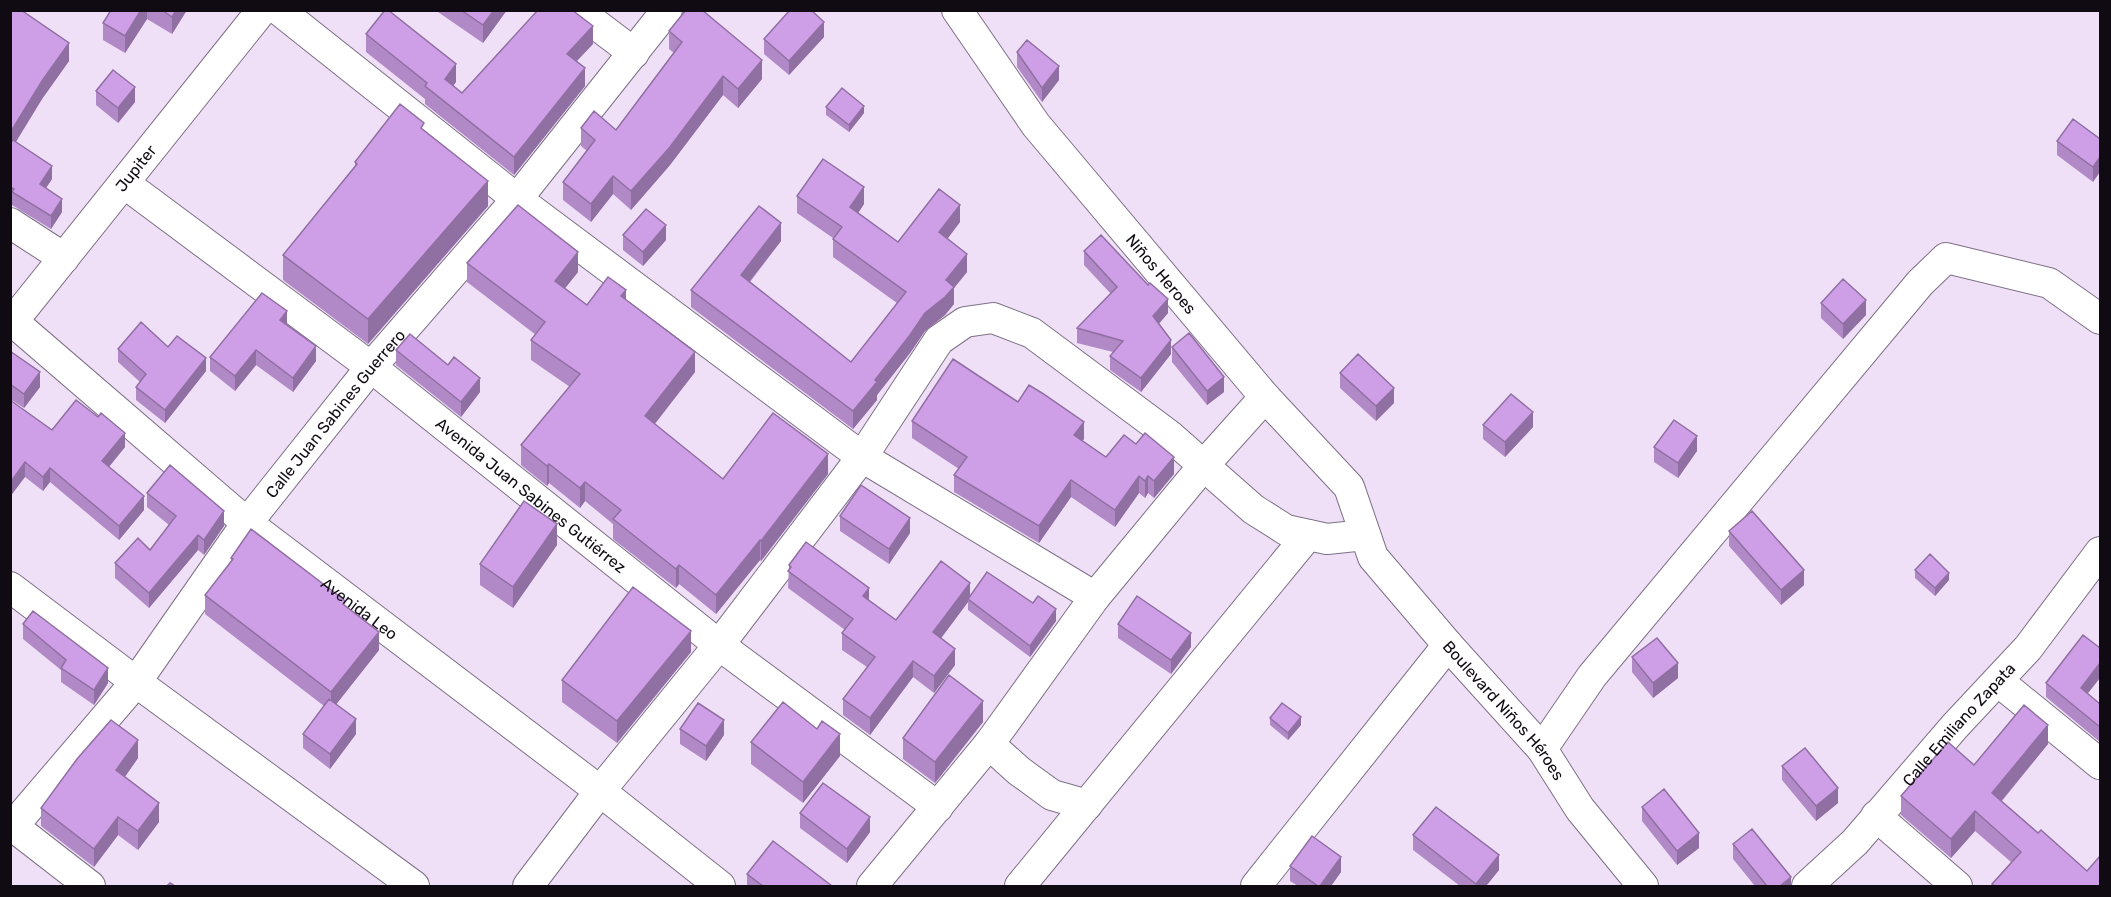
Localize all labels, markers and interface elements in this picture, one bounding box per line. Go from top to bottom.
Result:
street label: Jupiter [112,141,160,196]
street label: Niños Heroes [1122,230,1200,318]
street label: Calle Juan Sabines Guerrero [262,326,409,502]
street label: Avenida Juan Sabines Gutiérrez [432,414,630,577]
street label: Avenida Leo [317,574,401,644]
street label: Boulevard Niños Héroes [1439,637,1568,784]
street label: Calle Emiliano Zapata [1899,659,2019,790]

